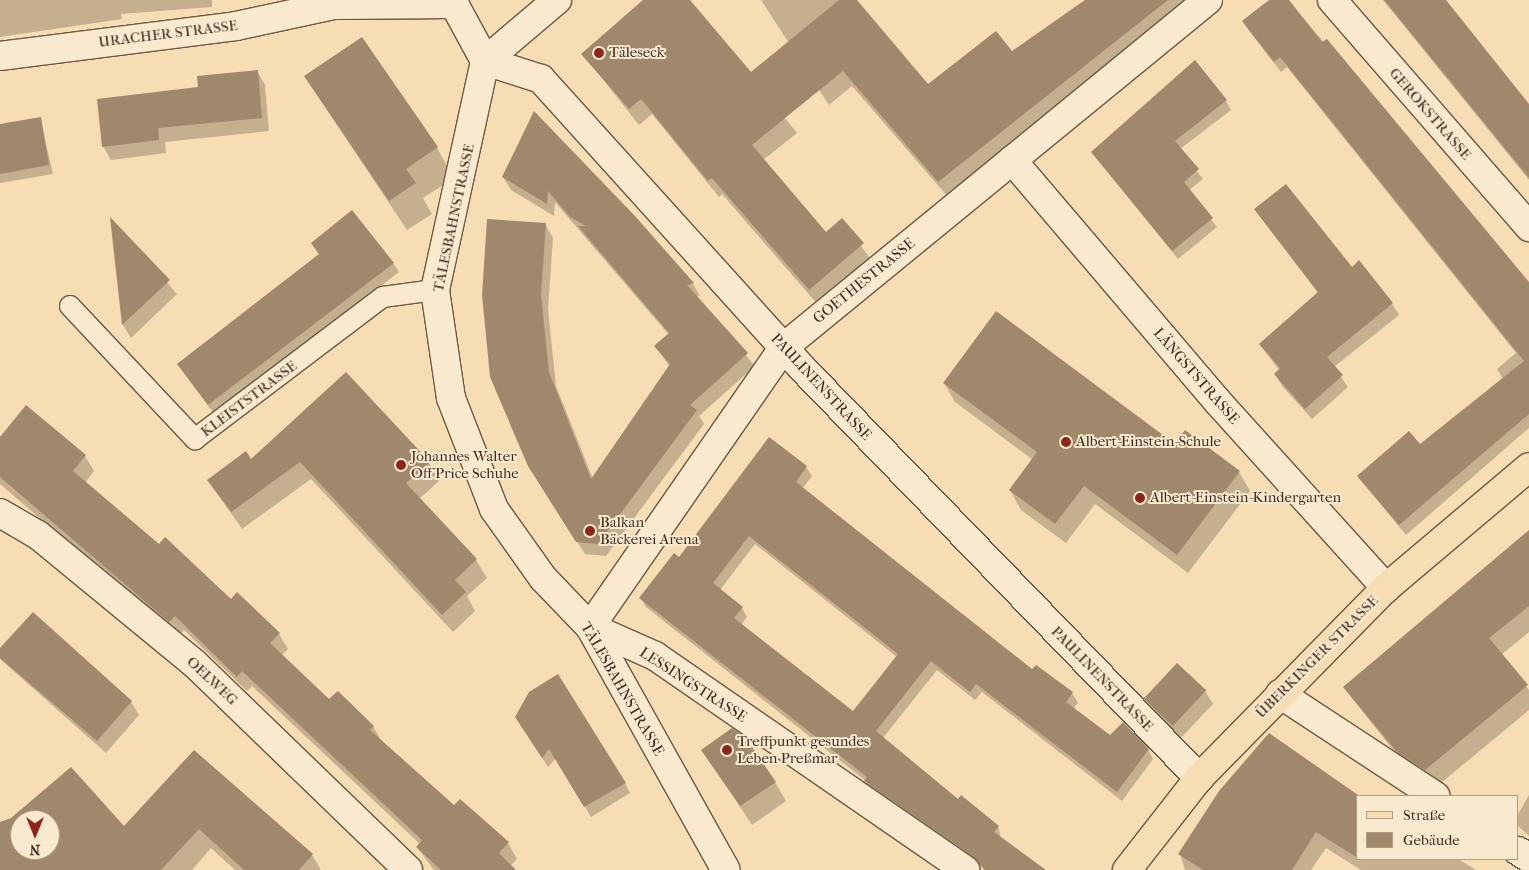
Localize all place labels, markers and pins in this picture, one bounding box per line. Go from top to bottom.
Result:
place label: Täleseck [609,44,665,62]
marker: Täleseck [593,47,605,59]
place label: Albert-Einstein-Schule [1076,433,1221,451]
marker: Albert-Einstein-Schule [1060,436,1072,448]
place label: Johannes Walter Off Price Schuhe [411,447,519,482]
marker: Johannes Walter Off Price Schuhe [395,459,407,471]
place label: Albert-Einstein-Kindergarten [1150,489,1341,507]
marker: Albert-Einstein-Kindergarten [1134,492,1146,504]
place label: Balkan Bäckerei Arena [600,513,699,548]
marker: Balkan Bäckerei Arena [584,525,596,537]
place label: Treffpunkt gesundes Leben Preßmar [737,732,869,767]
marker: Treffpunkt gesundes Leben Preßmar [721,744,733,756]

